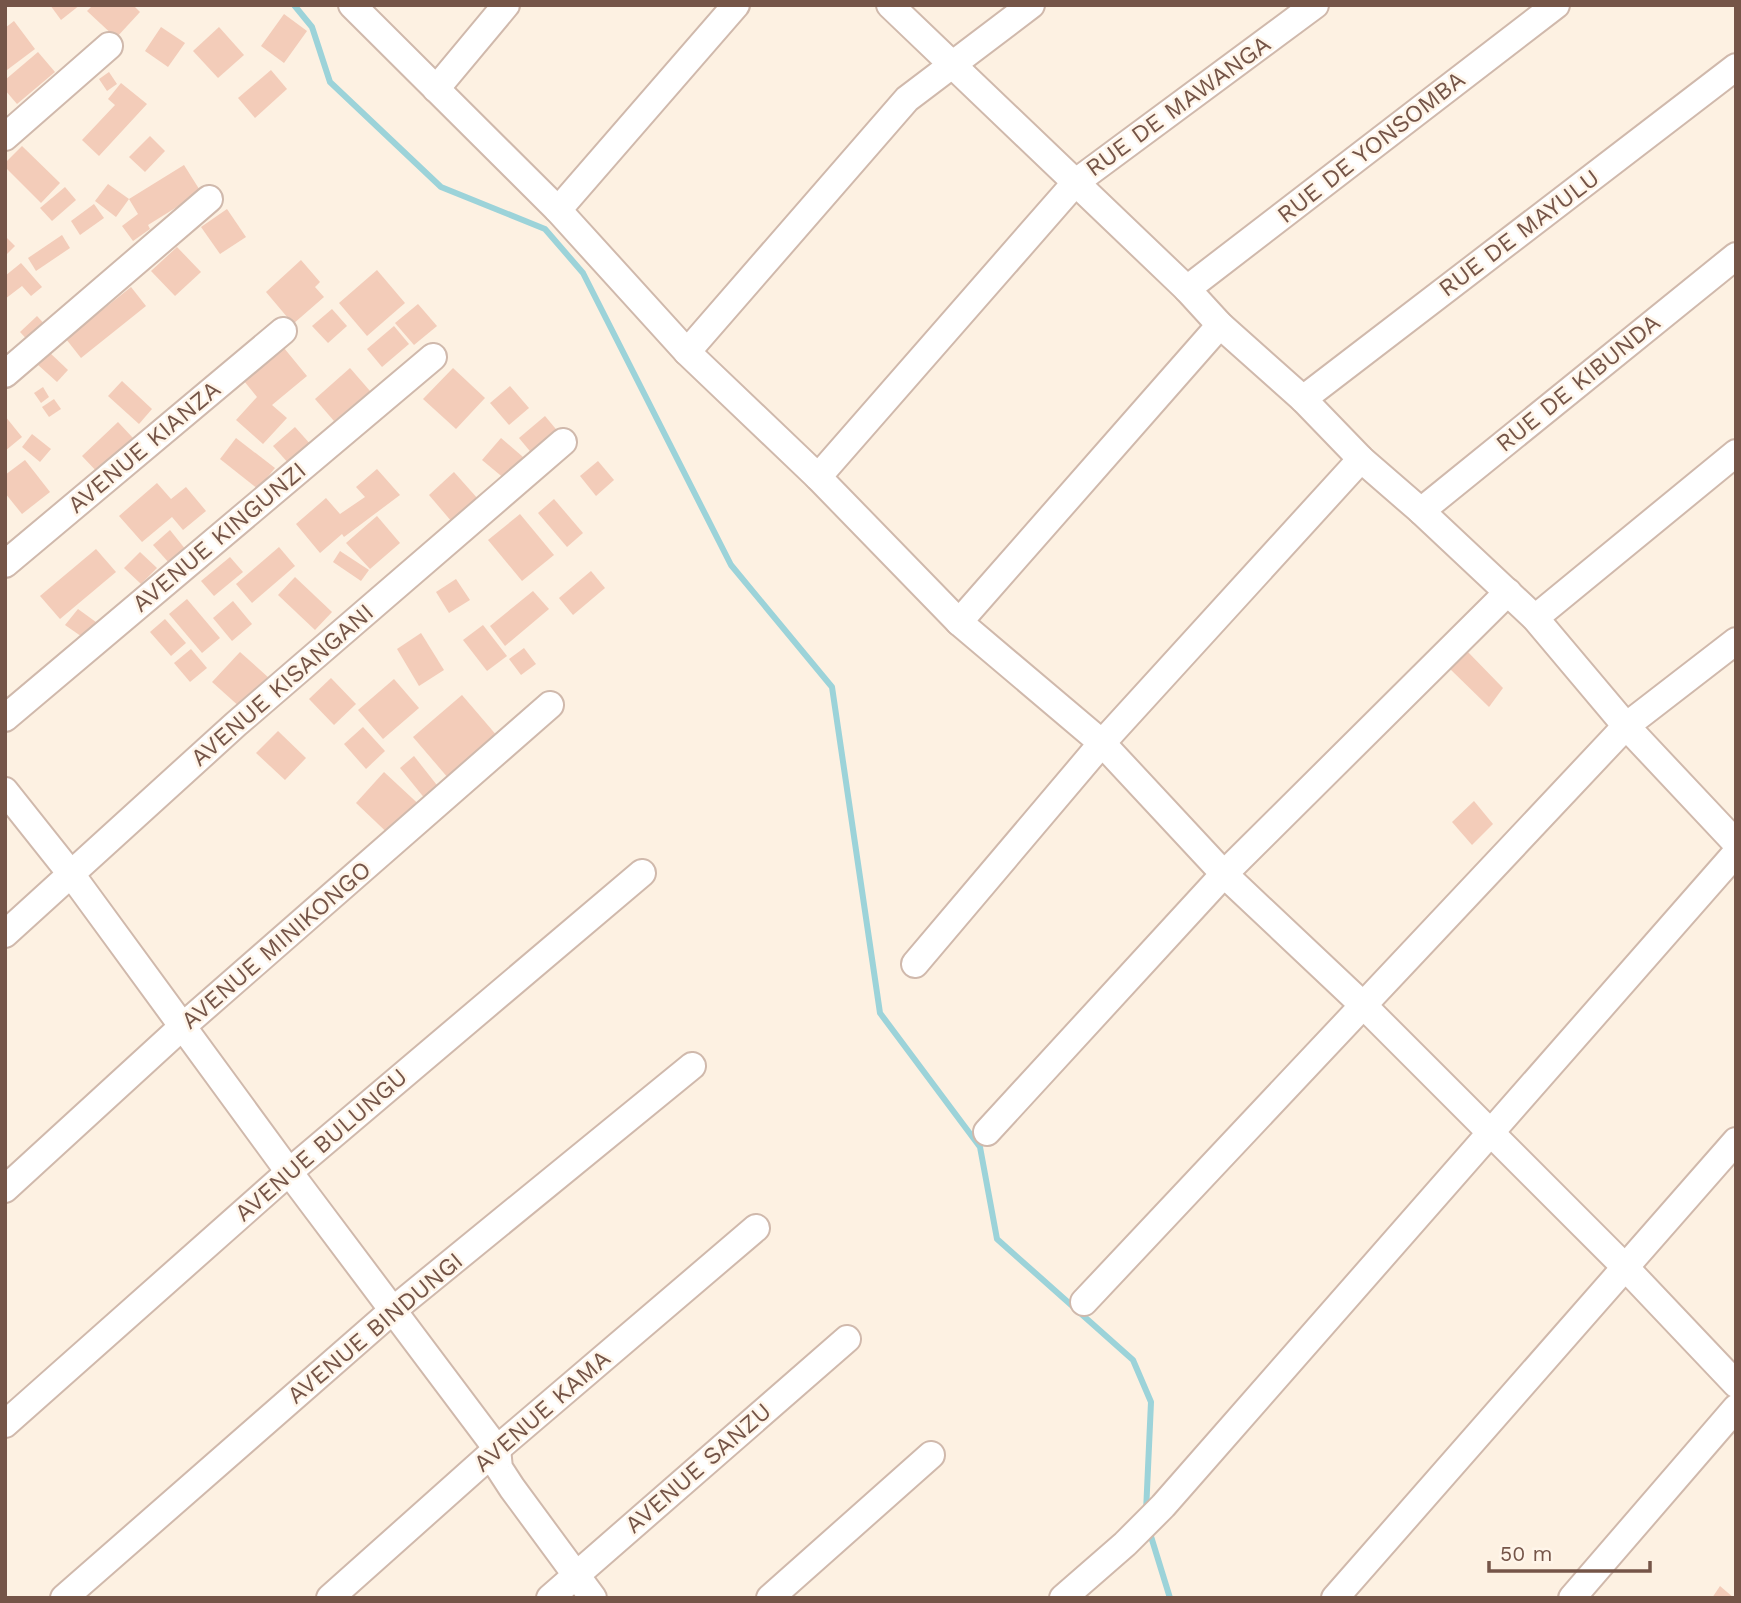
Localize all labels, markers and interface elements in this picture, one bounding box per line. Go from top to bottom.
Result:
street label: RUE DE MAWANGA [1080,30,1276,182]
street label: RUE DE YONSOMBA [1272,65,1470,229]
street label: RUE DE MAYULU [1433,164,1605,302]
street label: RUE DE KIBUNDA [1490,308,1666,458]
street label: AVENUE KIANZA [62,375,226,519]
street label: AVENUE KINGUNZI [126,456,312,618]
street label: AVENUE KISANGANI [185,598,379,772]
street label: AVENUE MINIKONGO [176,855,376,1035]
street label: AVENUE BULUNGU [229,1063,413,1227]
street label: AVENUE BINDUNGI [282,1247,468,1409]
street label: AVENUE KAMA [468,1344,616,1478]
street label: AVENUE SANZU [619,1397,777,1539]
scale bar [1489,1530,1650,1574]
text: 50 m [1500,1541,1552,1566]

